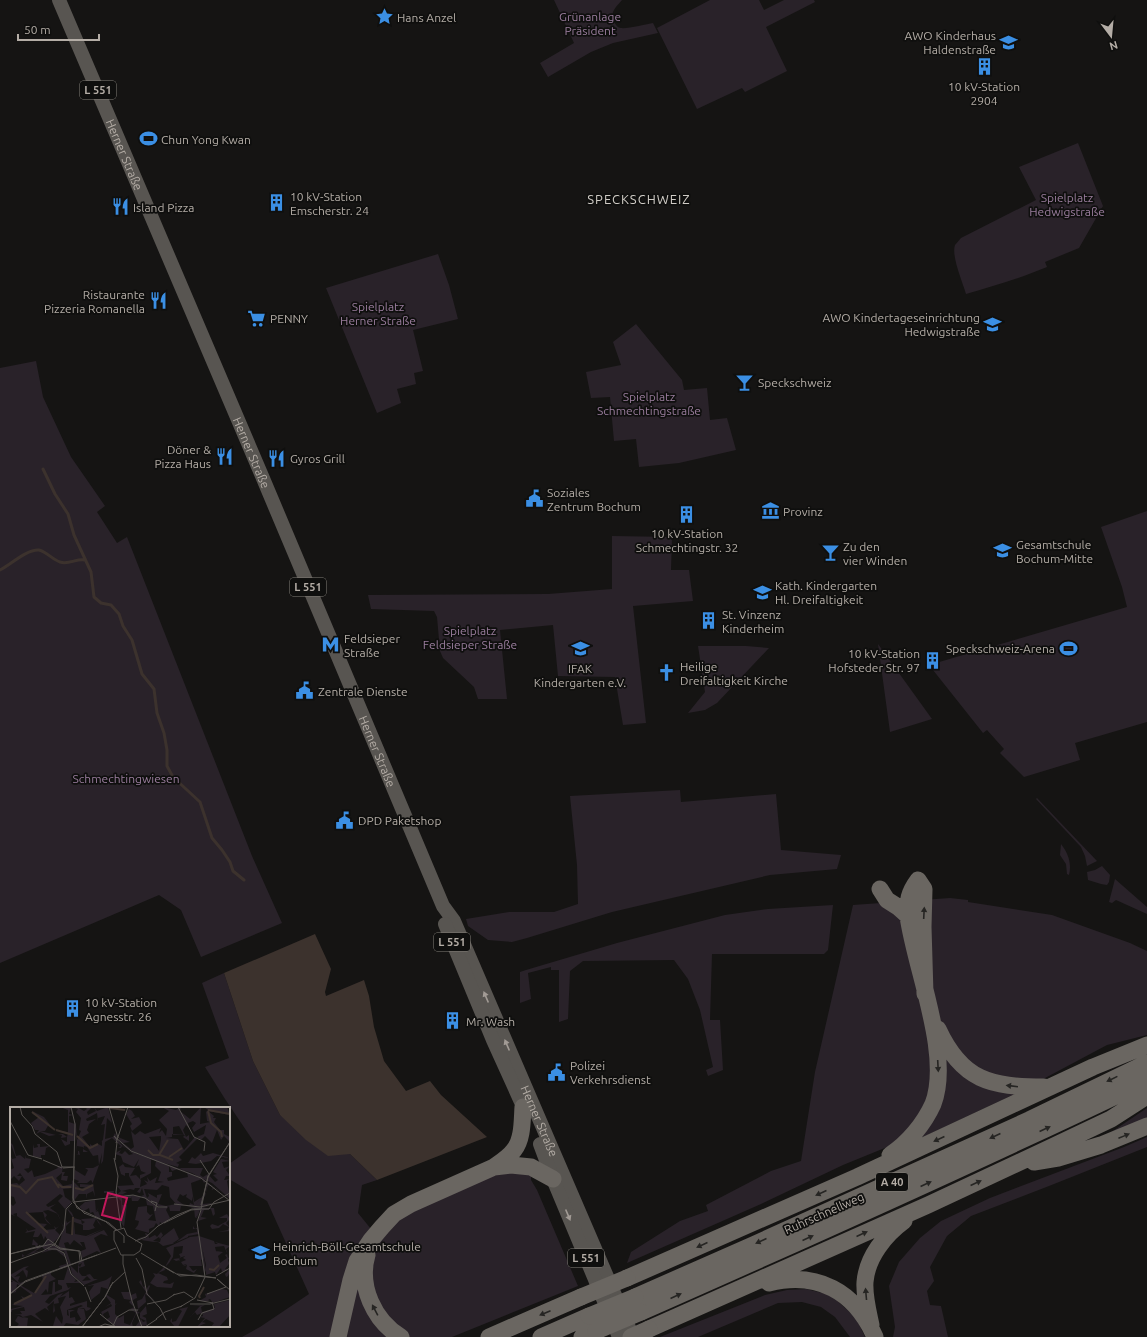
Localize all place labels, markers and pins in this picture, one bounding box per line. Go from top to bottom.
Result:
place icon: Hans Anzel [374,7,394,27]
place label: Hans Anzel [397,11,456,24]
place label: AWO Kinderhaus Haldenstraße [905,29,996,56]
school or university icon: AWO Kinderhaus Haldenstraße [999,32,1019,52]
building icon: 10 kV-Station 2904 [974,57,994,77]
place label: 10 kV-Station 2904 [948,80,1020,107]
sports icon: Chun Yong Kwan [138,129,158,149]
place label: Chun Yong Kwan [161,133,251,146]
place label: 10 kV-Station Emscherstr. 24 [290,190,369,217]
building icon: 10 kV-Station Emscherstr. 24 [267,193,287,213]
restaurant icon: Island Pizza [110,197,130,217]
place label: Island Pizza [133,201,195,214]
place label: Ristaurante Pizzeria Romanella [44,288,145,315]
restaurant icon: Ristaurante Pizzeria Romanella [148,291,168,311]
supermarket icon: PENNY [247,308,267,328]
place label: AWO Kindertageseinrichtung Hedwigstraße [822,311,980,338]
place label: PENNY [270,312,308,325]
school or university icon: AWO Kindertageseinrichtung Hedwigstraße [983,314,1003,334]
bar icon: Speckschweiz [735,372,755,392]
place label: Speckschweiz [758,376,832,389]
place label: Döner & Pizza Haus [154,443,211,470]
restaurant icon: Döner & Pizza Haus [214,446,234,466]
restaurant icon: Gyros Grill [267,448,287,468]
place label: Gyros Grill [290,452,345,465]
place label: Soziales Zentrum Bochum [547,486,641,513]
public building icon: Soziales Zentrum Bochum [524,489,544,509]
museum icon: Provinz [760,501,780,521]
building icon: 10 kV-Station Schmechtingstr. 32 [677,504,697,524]
place label: Provinz [783,505,823,518]
place label: 10 kV-Station Schmechtingstr. 32 [636,527,738,554]
place label: Gesamtschule Bochum-Mitte [1016,538,1093,565]
place label: Zu den vier Winden [843,540,907,567]
school or university icon: Gesamtschule Bochum-Mitte [993,541,1013,561]
bar icon: Zu den vier Winden [820,543,840,563]
place label: Kath. Kindergarten Hl. Dreifaltigkeit [775,579,877,606]
school or university icon: Kath. Kindergarten Hl. Dreifaltigkeit [752,582,772,602]
place label: St. Vinzenz Kinderheim [722,608,784,635]
building icon: St. Vinzenz Kinderheim [699,611,719,631]
place label: Feldsieper Straße [344,632,400,659]
metro station icon: Feldsieper Straße [321,635,341,655]
sports icon: Speckschweiz-Arena [1058,638,1078,658]
school or university icon: IFAK Kindergarten e.V. [570,639,590,659]
place label: Speckschweiz-Arena [946,642,1055,655]
place label: 10 kV-Station Hofsteder Str. 97 [828,647,920,674]
building icon: 10 kV-Station Hofsteder Str. 97 [923,650,943,670]
place label: Heilige Dreifaltigkeit Kirche [680,660,788,687]
place label: IFAK Kindergarten e.V. [534,662,626,689]
church icon: Heilige Dreifaltigkeit Kirche [657,663,677,683]
public building icon: Zentrale Dienste [295,681,315,701]
place label: Zentrale Dienste [318,685,408,698]
public building icon: DPD Paketshop [335,810,355,830]
place label: DPD Paketshop [358,814,441,827]
place label: 10 kV-Station Agnesstr. 26 [85,996,157,1023]
building icon: 10 kV-Station Agnesstr. 26 [62,999,82,1019]
building icon: Mr. Wash [443,1011,463,1031]
place label: Mr. Wash [466,1015,515,1028]
place label: Polizei Verkehrsdienst [570,1059,651,1086]
public building icon: Polizei Verkehrsdienst [547,1062,567,1082]
place label: Heinrich-Böll-Gesamtschule Bochum [273,1240,421,1267]
school or university icon: Heinrich-Böll-Gesamtschule Bochum [250,1243,270,1263]

